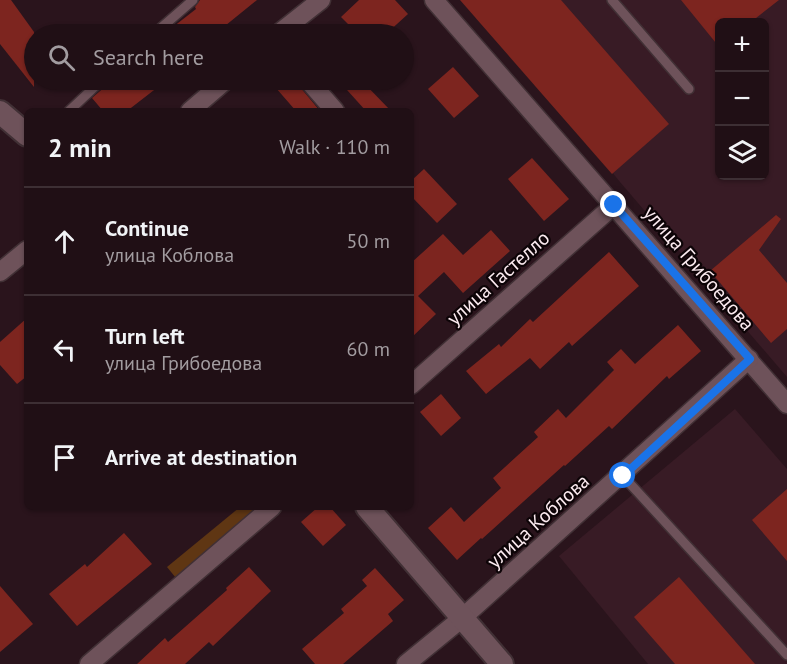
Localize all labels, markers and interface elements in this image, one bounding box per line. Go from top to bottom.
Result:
map controls [715,18,769,180]
button: + [715,18,769,72]
search box [24,24,414,90]
icon: search [45,41,78,74]
text: Search here [93,43,204,71]
button: − [715,72,769,126]
button: layers [715,126,769,180]
text: 2 min [48,131,111,164]
text: Walk · 110 m [279,134,390,160]
route end [600,191,626,217]
street label: улица Грибоедова [638,200,760,336]
text: Continue [105,214,189,242]
icon: ahead [48,225,81,258]
street label: улица Гастелло [441,225,555,331]
text: 50 m [347,228,390,254]
text: улица Коблова [105,242,234,268]
text: Turn left [105,322,185,350]
icon: left [48,333,81,366]
text: 60 m [347,336,390,362]
text: улица Грибоедова [105,350,262,376]
icon: arrive [48,441,81,474]
text: Arrive at destination [105,443,297,471]
route start [609,462,635,488]
street label: улица Коблова [481,468,595,574]

